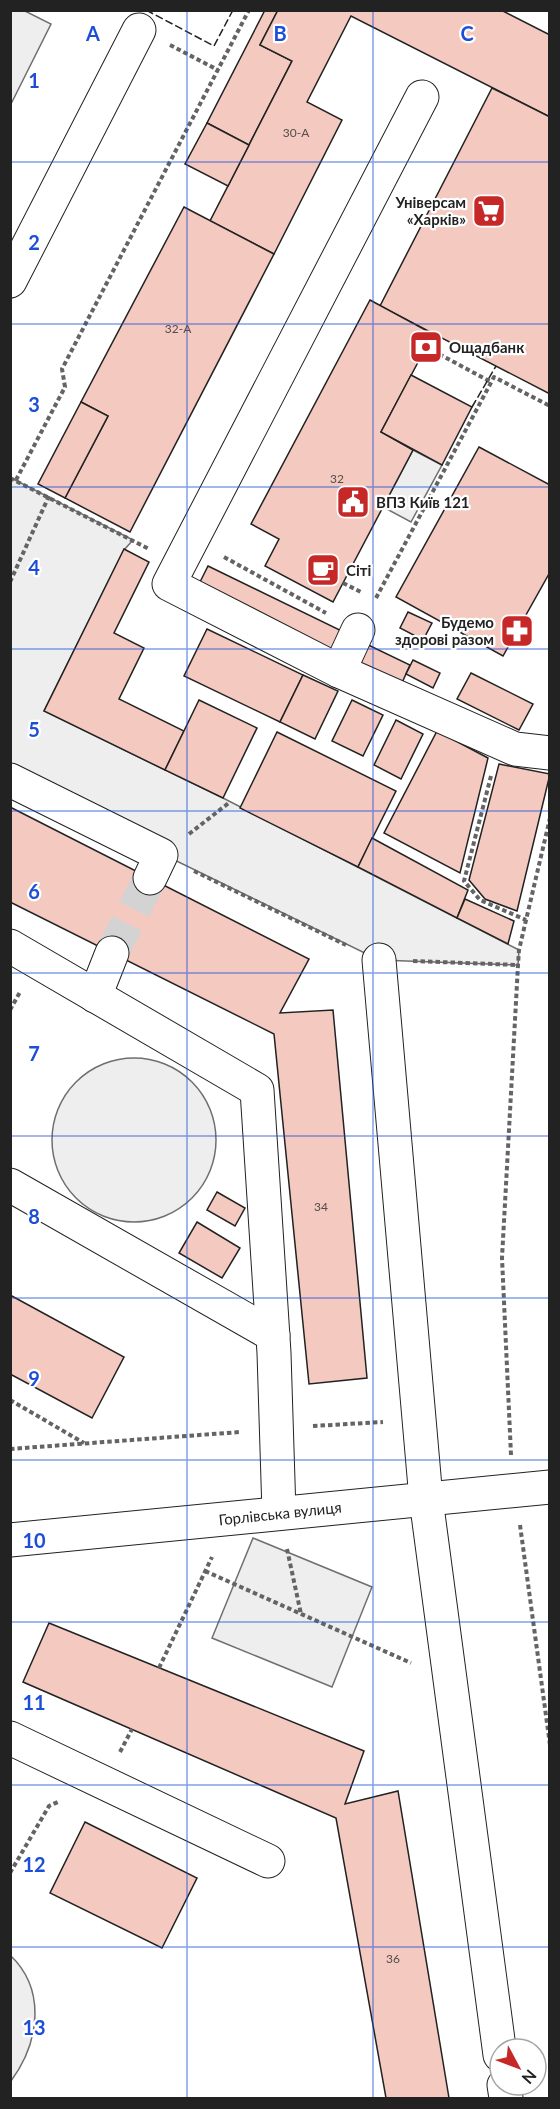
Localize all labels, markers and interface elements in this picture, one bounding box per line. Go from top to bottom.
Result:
text: A [85,21,100,45]
text: B [273,21,287,45]
text: C [460,21,474,45]
text: 1 [28,68,40,92]
house number: 30-А [283,125,310,140]
place label: Універсам «Харків» [394,193,466,228]
supermarket icon: Універсам «Харків» [471,193,507,229]
text: 2 [28,230,40,254]
house number: 32-А [165,321,192,336]
bank icon: Ощадбанк [408,329,444,365]
place label: Ощадбанк [449,338,525,356]
text: 3 [28,392,40,416]
house number: 32 [330,471,344,486]
public building icon: ВПЗ Київ 121 [335,484,371,520]
place label: ВПЗ Київ 121 [376,493,470,511]
cafe icon: Сіті [305,552,341,588]
text: 4 [28,555,40,579]
place label: Сіті [346,561,371,579]
place label: Будемо здорові разом [395,613,494,648]
pharmacy icon: Будемо здорові разом [499,613,535,649]
text: 5 [28,717,40,741]
text: 6 [28,879,40,903]
text: 7 [28,1041,40,1065]
house number: 34 [314,1199,328,1214]
text: 8 [28,1204,40,1228]
text: 9 [28,1366,40,1390]
street label: Горлівська вулиця [218,1498,342,1528]
text: 10 [22,1528,46,1552]
text: 11 [22,1690,46,1714]
text: 12 [22,1852,46,1876]
house number: 36 [386,1951,400,1966]
text: 13 [22,2015,46,2039]
north arrow [488,2037,548,2097]
text: N [518,2066,541,2088]

